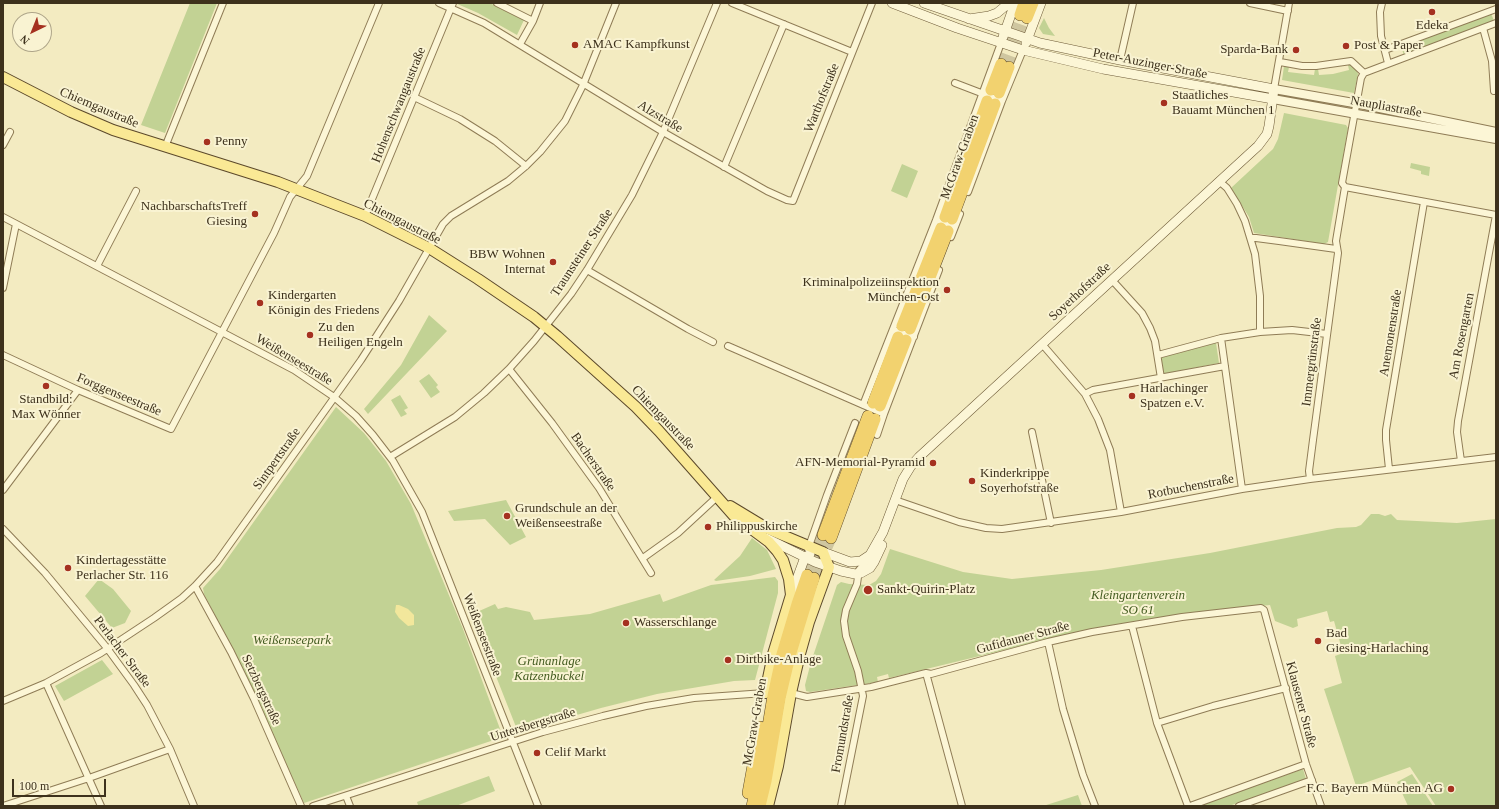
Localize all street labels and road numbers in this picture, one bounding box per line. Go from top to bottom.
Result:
street label: Hohenschwangaustraße [369,45,429,165]
street label: Peter-Auzinger-Straße [1091,45,1209,83]
street label: Warthofstraße [801,61,843,135]
street label: Chiemgaustraße [57,84,141,132]
street label: Naupliastraße [1349,93,1423,121]
street label: Alzstraße [635,97,685,137]
street label: McGraw-Graben [937,113,983,201]
street label: Chiemgaustraße [361,196,443,248]
street label: Traunsteiner Straße [548,206,616,300]
street label: Soyerhofstraße [1046,259,1114,325]
street label: Anemonenstraße [1376,288,1406,378]
street label: Am Rosengarten [1446,291,1478,381]
street label: Immergrünstraße [1299,317,1325,407]
street label: Weißenseestraße [253,331,335,389]
street label: Forggenseestraße [74,370,164,420]
street label: Chiemgaustraße [628,382,698,454]
street label: Sintpertstraße [250,425,304,493]
street label: Bacherstraße [567,430,619,494]
street label: Rotbuchenstraße [1147,471,1235,503]
street label: Weißenseestraße [459,592,505,678]
street label: Perlacher Straße [90,613,154,691]
street label: Gufidauner Straße [975,618,1071,658]
street label: Setzbergstraße [238,652,284,728]
street label: Klausener Straße [1282,660,1320,750]
street label: McGraw-Graben [740,677,770,767]
street label: Fromundstraße [828,694,858,774]
street label: Untersbergstraße [488,705,578,745]

